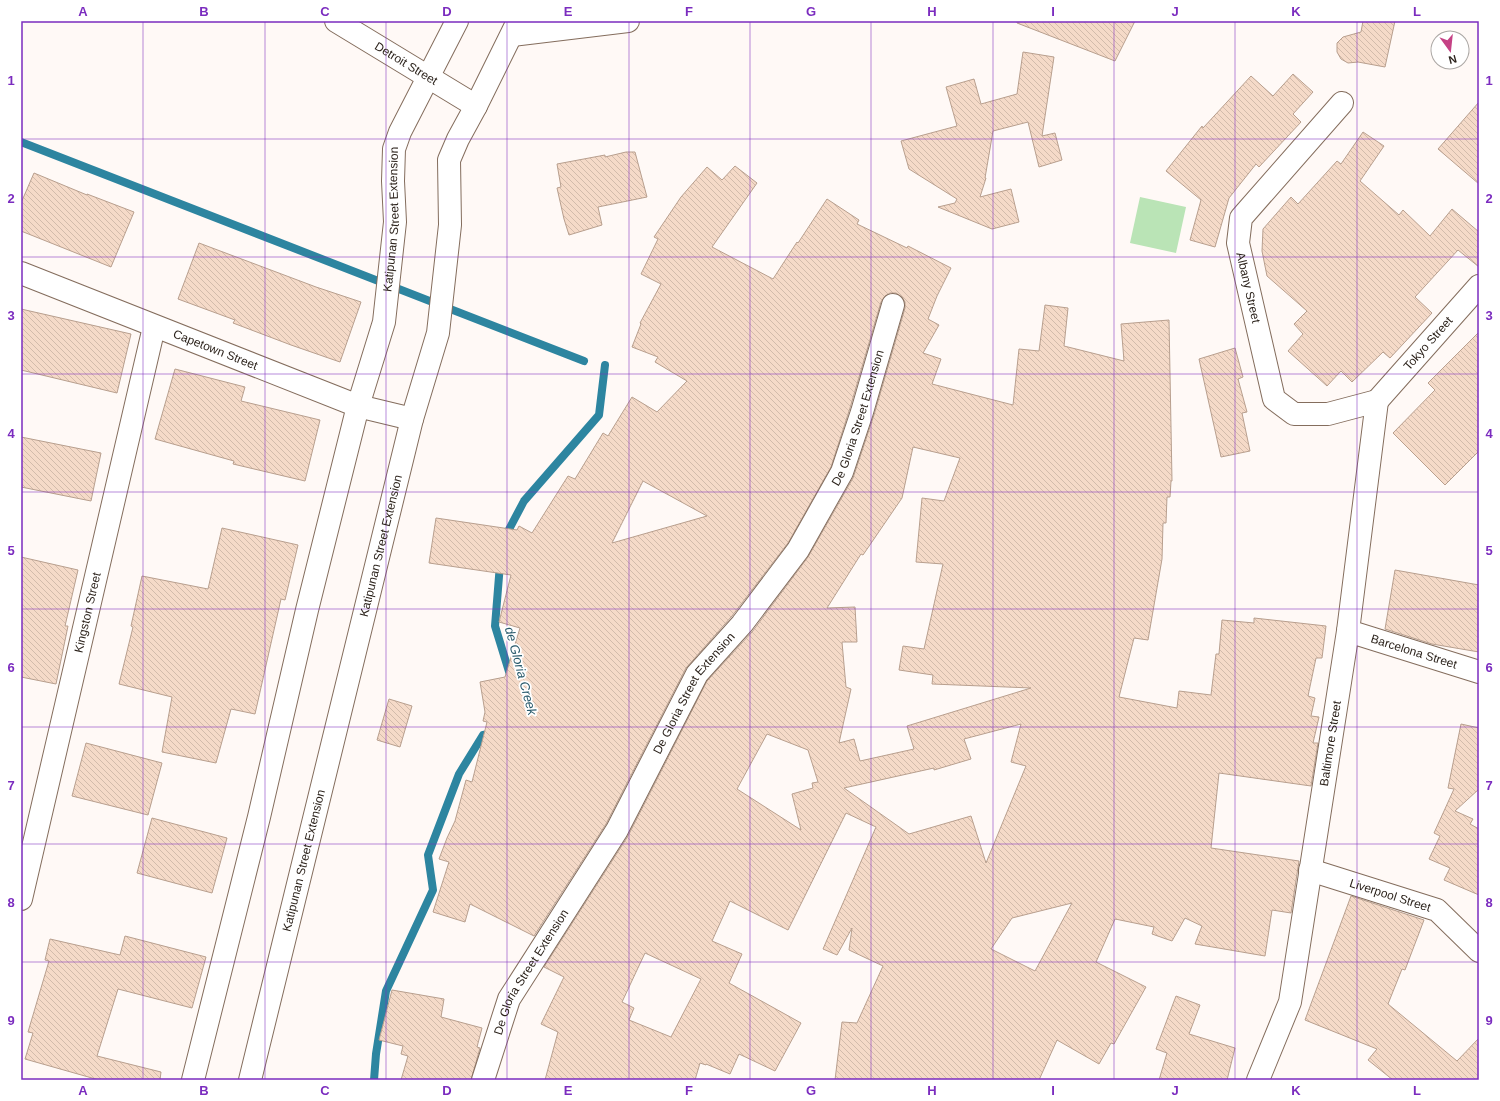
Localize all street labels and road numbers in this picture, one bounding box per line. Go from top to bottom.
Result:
street label: Detroit Street [372,39,441,88]
street label: Katipunan Street Extension [380,146,402,293]
street label: Albany Street [1233,251,1263,325]
street label: Tokyo Street [1401,313,1456,373]
street label: Capetown Street [171,327,260,373]
street label: De Gloria Street Extension [829,348,887,488]
street label: Katipunan Street Extension [357,473,405,618]
street label: Kingston Street [71,570,104,654]
street label: De Gloria Street Extension [650,630,738,756]
street label: Barcelona Street [1369,632,1459,672]
street label: Baltimore Street [1317,699,1344,787]
street label: Katipunan Street Extension [280,788,328,933]
street label: Liverpool Street [1348,876,1433,915]
street label: De Gloria Street Extension [491,907,571,1037]

